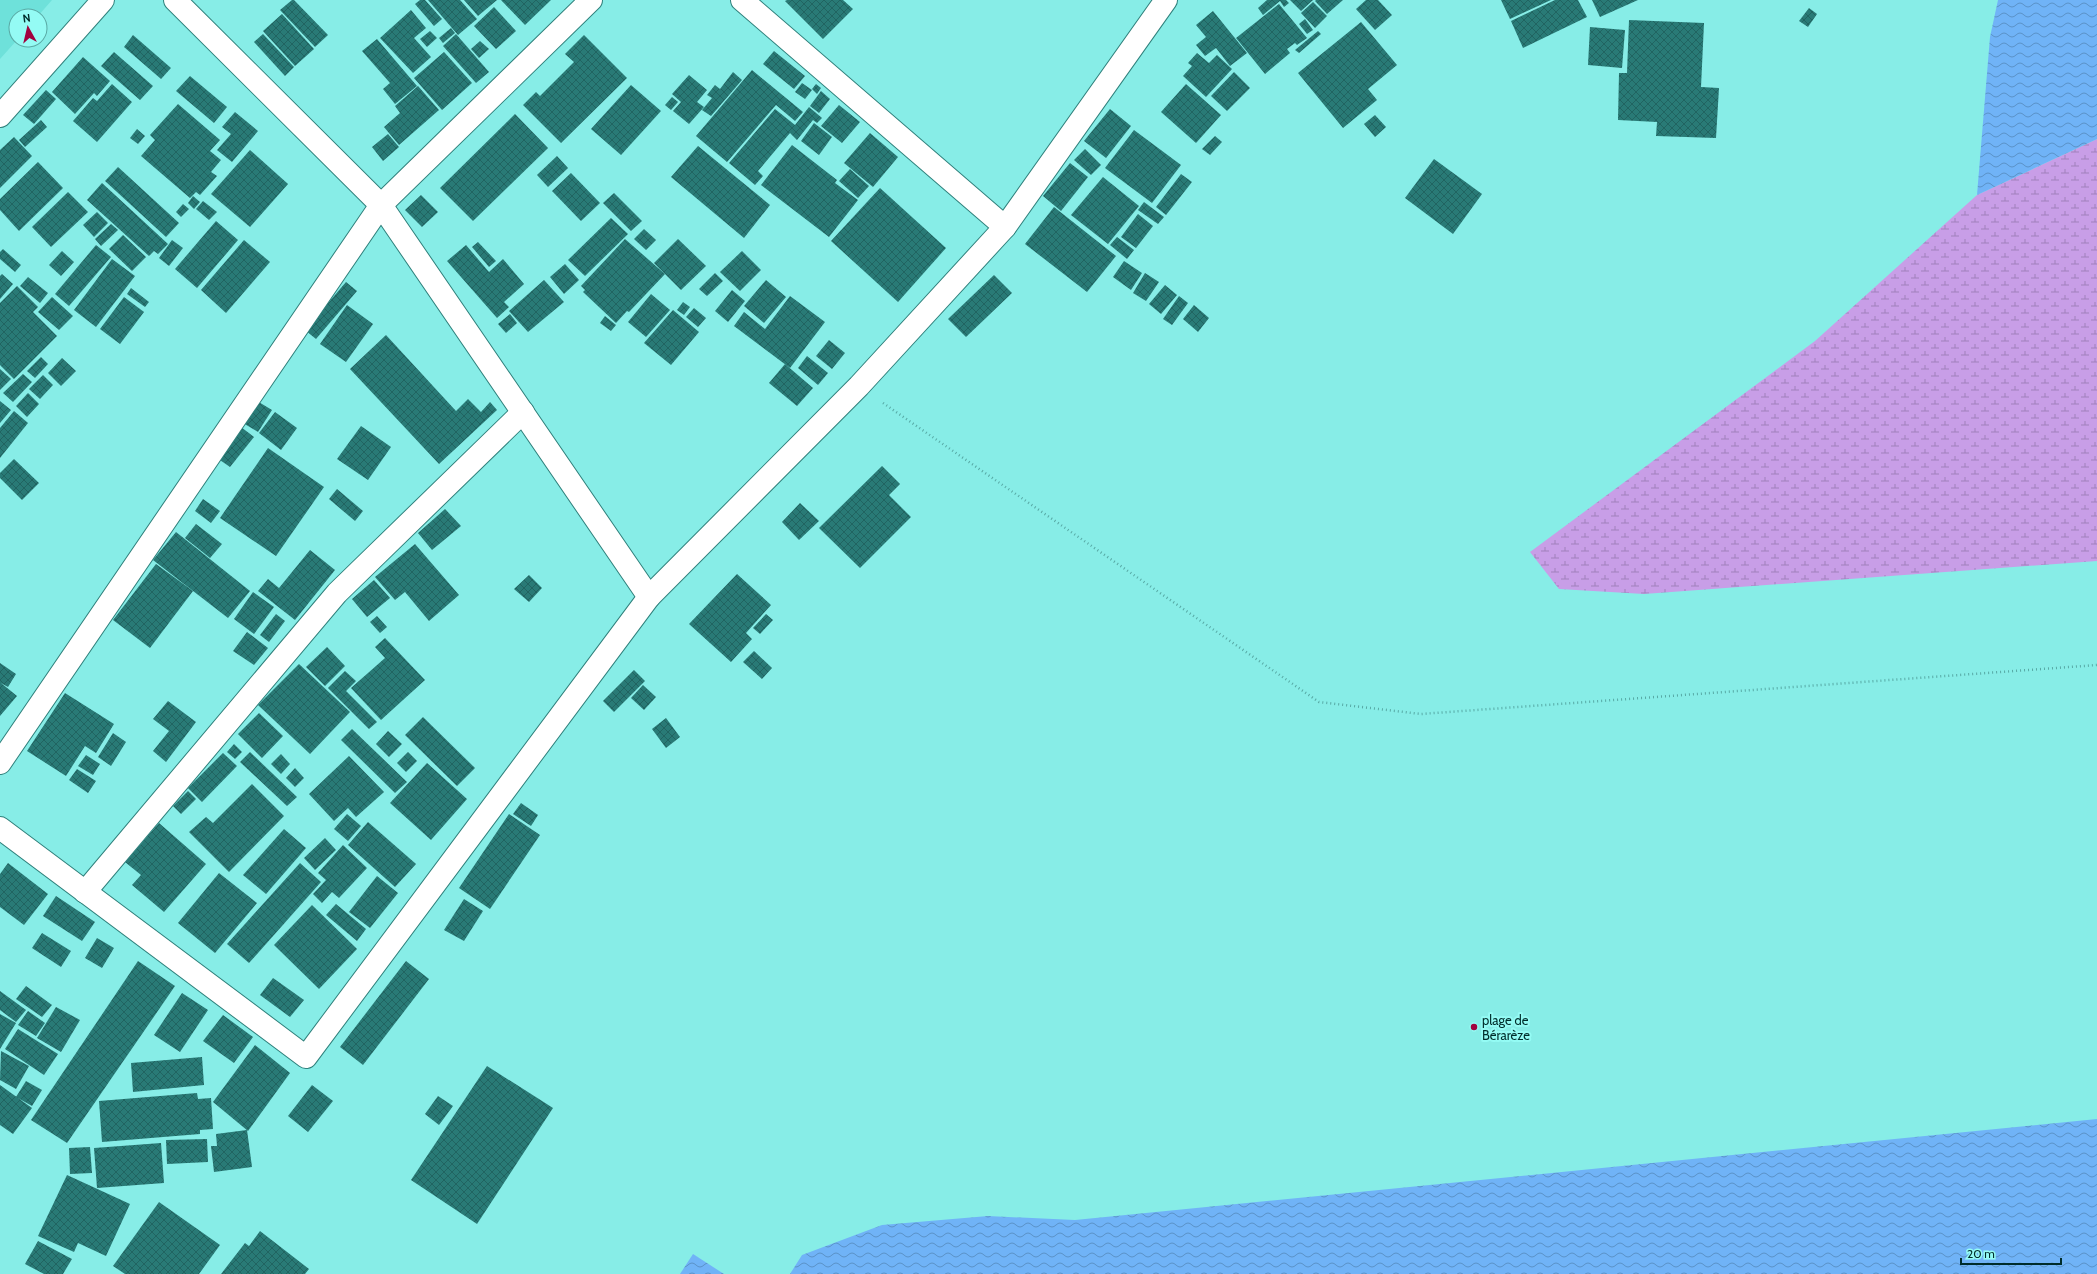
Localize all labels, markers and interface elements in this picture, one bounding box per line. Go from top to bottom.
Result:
north arrow [8,8,48,48]
text: N [22,11,31,26]
place label: plage de Bérarèze [1482,1012,1530,1043]
marker: plage de Bérarèze [1469,1022,1479,1032]
scale bar [1961,1240,2061,1266]
text: 20 m [1967,1246,1995,1261]

